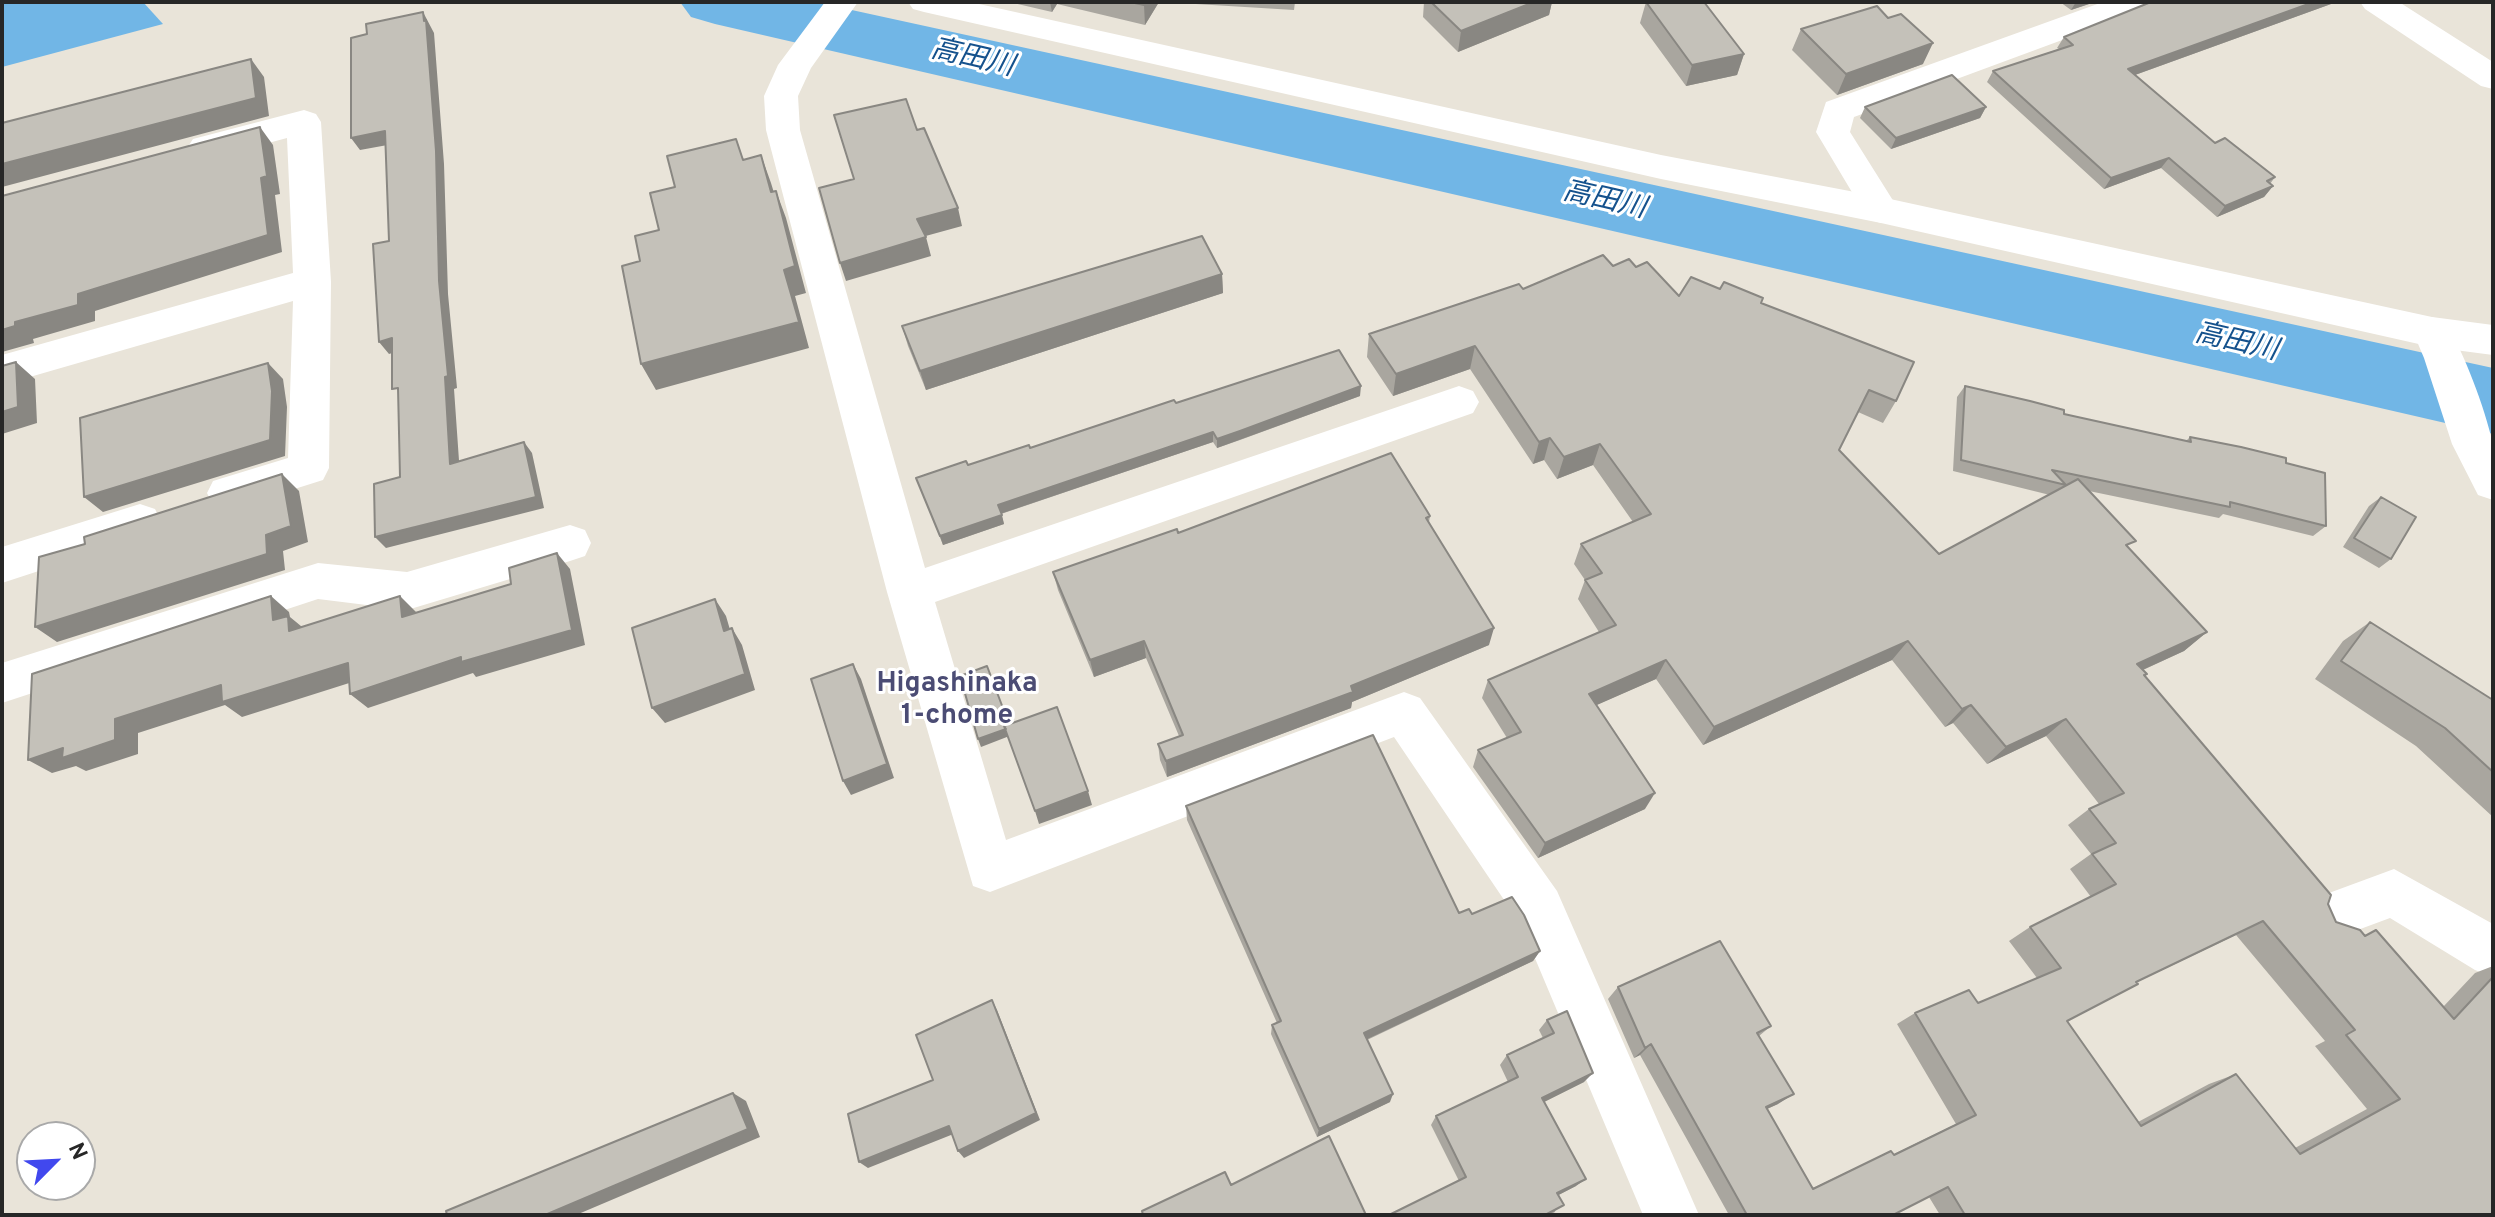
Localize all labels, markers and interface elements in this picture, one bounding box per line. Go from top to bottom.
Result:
water label: 高田川 [927,34,1017,86]
water label: 高田川 [1559,176,1649,228]
water label: 高田川 [2191,318,2281,370]
district label: Higashinaka 1-chome [876,668,1038,734]
north arrow [16,1121,96,1201]
text: N [61,1139,92,1165]

